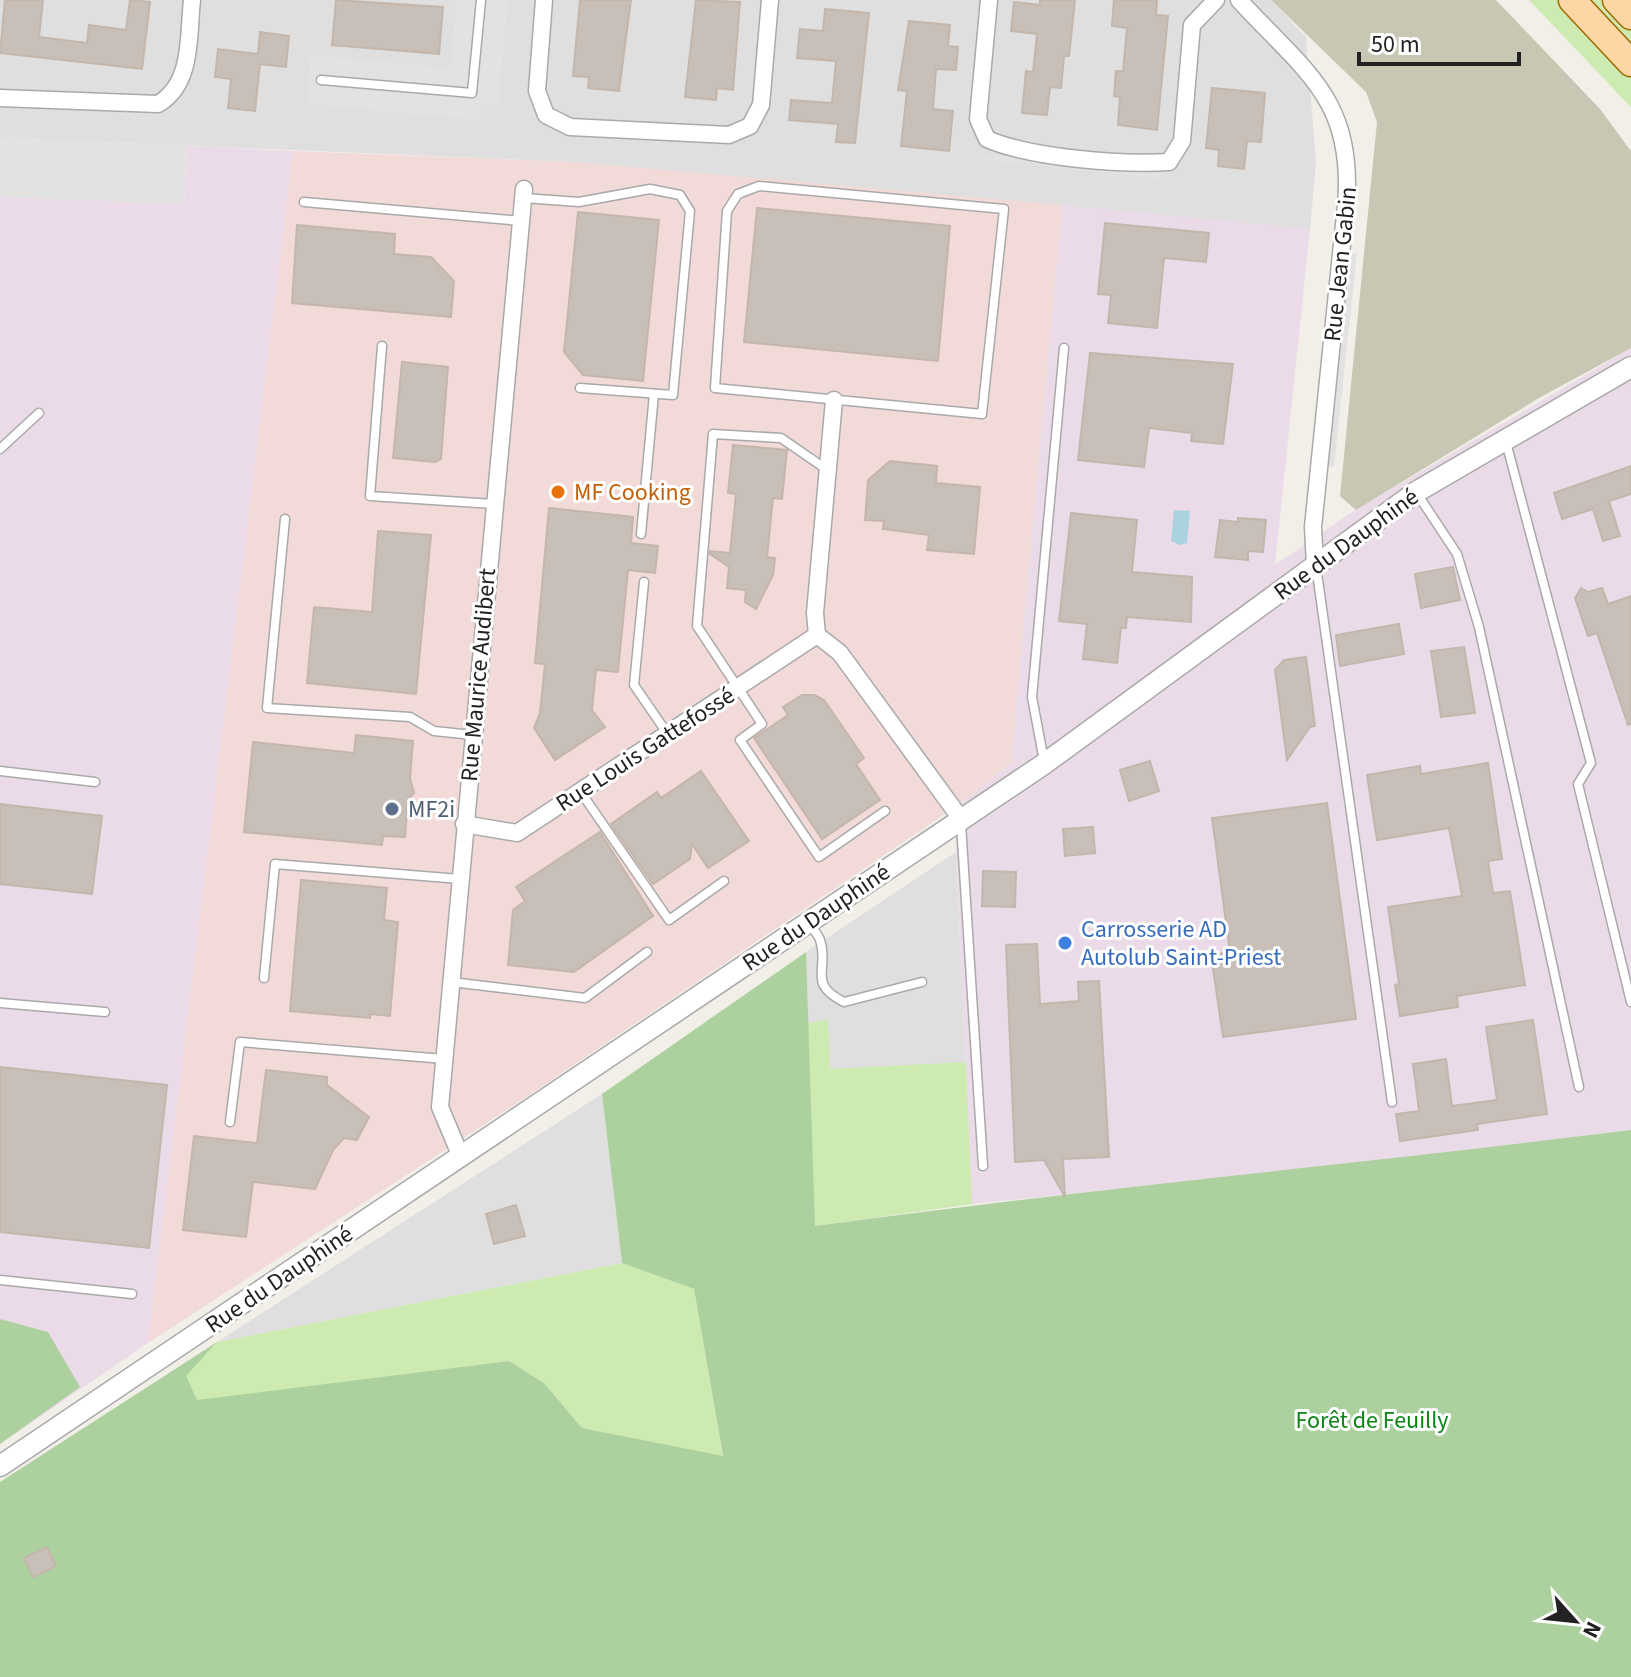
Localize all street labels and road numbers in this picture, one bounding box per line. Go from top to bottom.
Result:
street label: Rue Jean Gabin [1315,185,1366,343]
street label: Rue du Dauphiné [1267,480,1426,609]
street label: Rue Maurice Audibert [452,567,505,783]
street label: Rue Louis Gattefossé [549,678,742,821]
street label: Rue du Dauphiné [735,855,897,980]
street label: Rue du Dauphiné [198,1217,360,1342]

